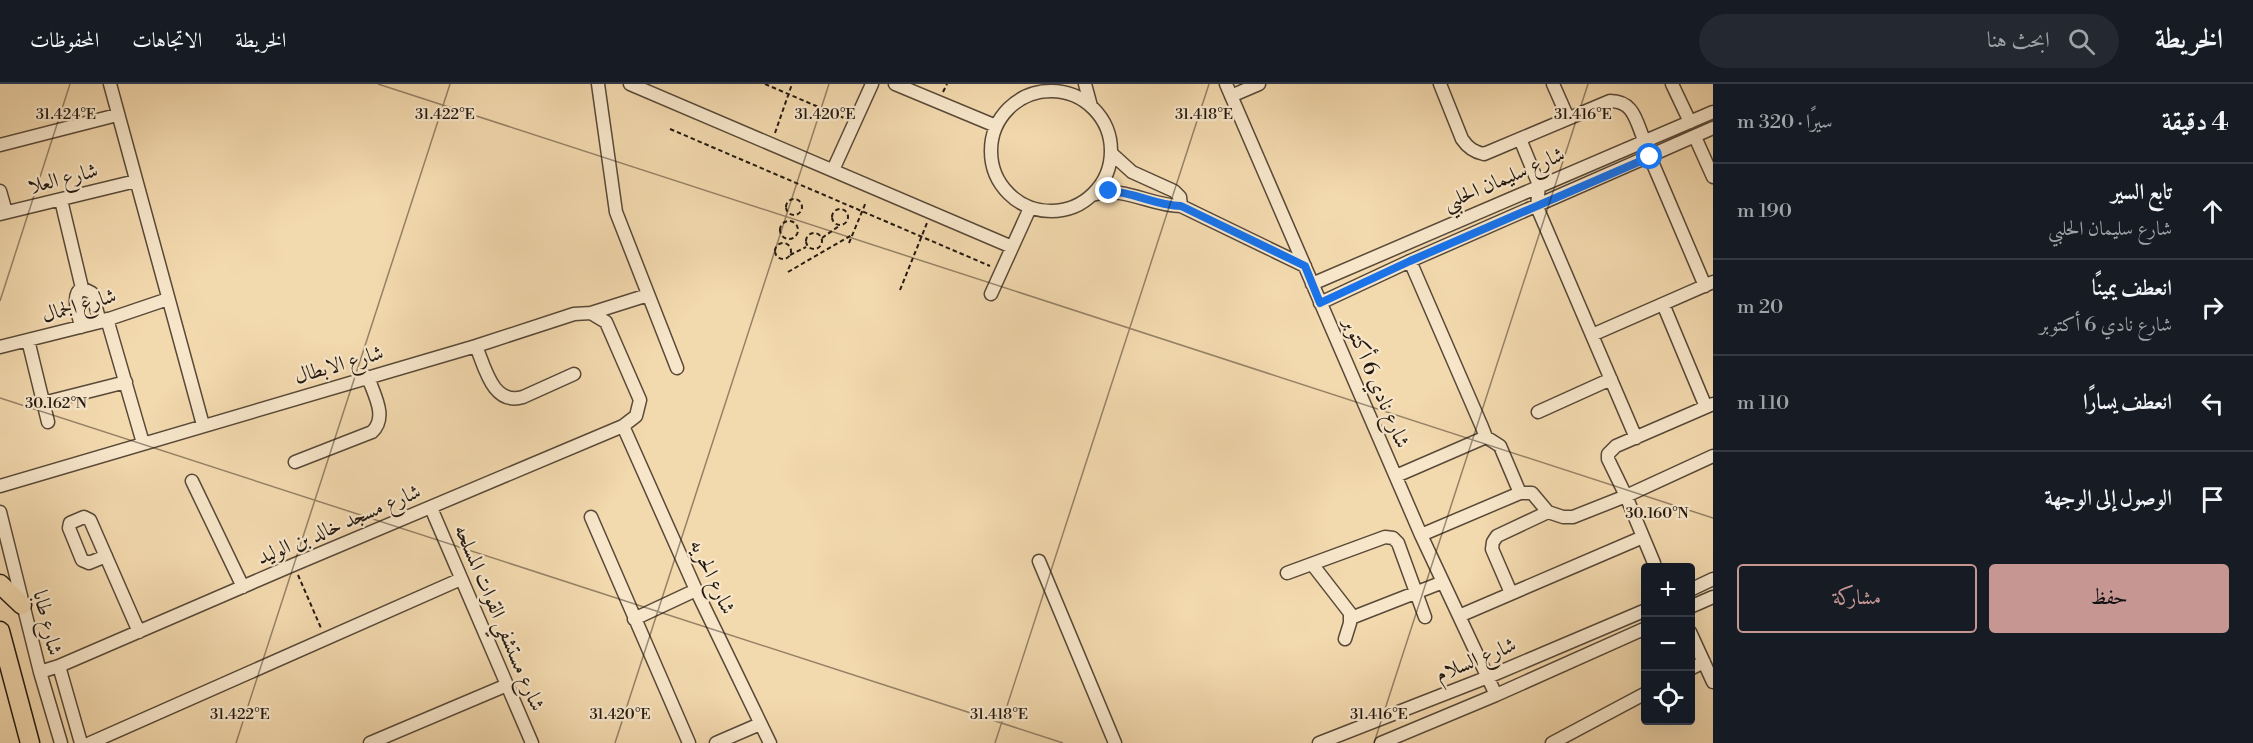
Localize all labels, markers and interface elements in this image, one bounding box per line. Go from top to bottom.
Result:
search box [1699,14,2119,68]
text: الخريطة [2155,22,2223,57]
icon: search [2065,25,2098,58]
text: ابحث هنا [1987,27,2050,54]
text: المحفوظات [30,28,99,54]
text: الاتجاهات [132,28,202,54]
text: الخريطة [235,28,286,54]
text: 31.424°E [36,105,96,124]
text: 31.422°E [415,105,475,124]
text: 31.420°E [794,105,856,124]
text: 31.418°E [1175,105,1233,124]
text: 31.416°E [1554,105,1612,124]
text: 4 دقيقة [2162,106,2229,138]
text: سيرًا · 320 m [1737,110,1833,135]
street label: شارع سليمان الحلبي [1439,142,1571,222]
route start [1636,143,1662,169]
street label: شارع العلا [25,158,102,204]
route end [1095,177,1121,203]
text: تابع السير [2111,179,2172,206]
icon: ahead [2196,195,2229,228]
text: 190 m [1737,199,1792,224]
text: شارع سليمان الحلبي [2048,217,2172,242]
text: انعطف يمينًا [2092,275,2172,302]
street label: شارع الجمال [39,283,120,333]
icon: right [2196,291,2229,324]
text: 20 m [1737,295,1783,320]
street label: شارع نادي 6 أكتوبر [1332,311,1418,454]
text: شارع نادي 6 أكتوبر [2039,313,2172,338]
street label: شارع الابطال [291,340,388,394]
icon: left [2196,387,2229,420]
text: انعطف يسارًا [2083,389,2172,416]
text: 110 m [1737,391,1789,416]
text: 30.162°N [25,394,87,413]
street label: شارع مسجد خالد بن الوليد [253,479,426,575]
icon: arrive [2196,483,2229,516]
text: الوصول إلى الوجهة [2044,485,2172,512]
text: 30.160°N [1625,504,1689,523]
street label: شارع مستشفي القوات المسلحه [442,521,550,718]
street label: شارع الحريه [680,535,741,621]
map controls [1641,563,1695,725]
button: + [1641,563,1695,617]
button: مشاركة [1737,564,1977,633]
button: حفظ [1989,564,2229,633]
street label: شارع طابا [22,588,68,659]
button: − [1641,617,1695,671]
street label: شارع السلام [1432,632,1522,692]
button: locate [1641,671,1695,725]
text: 31.422°E [210,705,270,724]
text: 31.420°E [589,705,651,724]
text: 31.418°E [970,705,1028,724]
text: 31.416°E [1350,705,1408,724]

